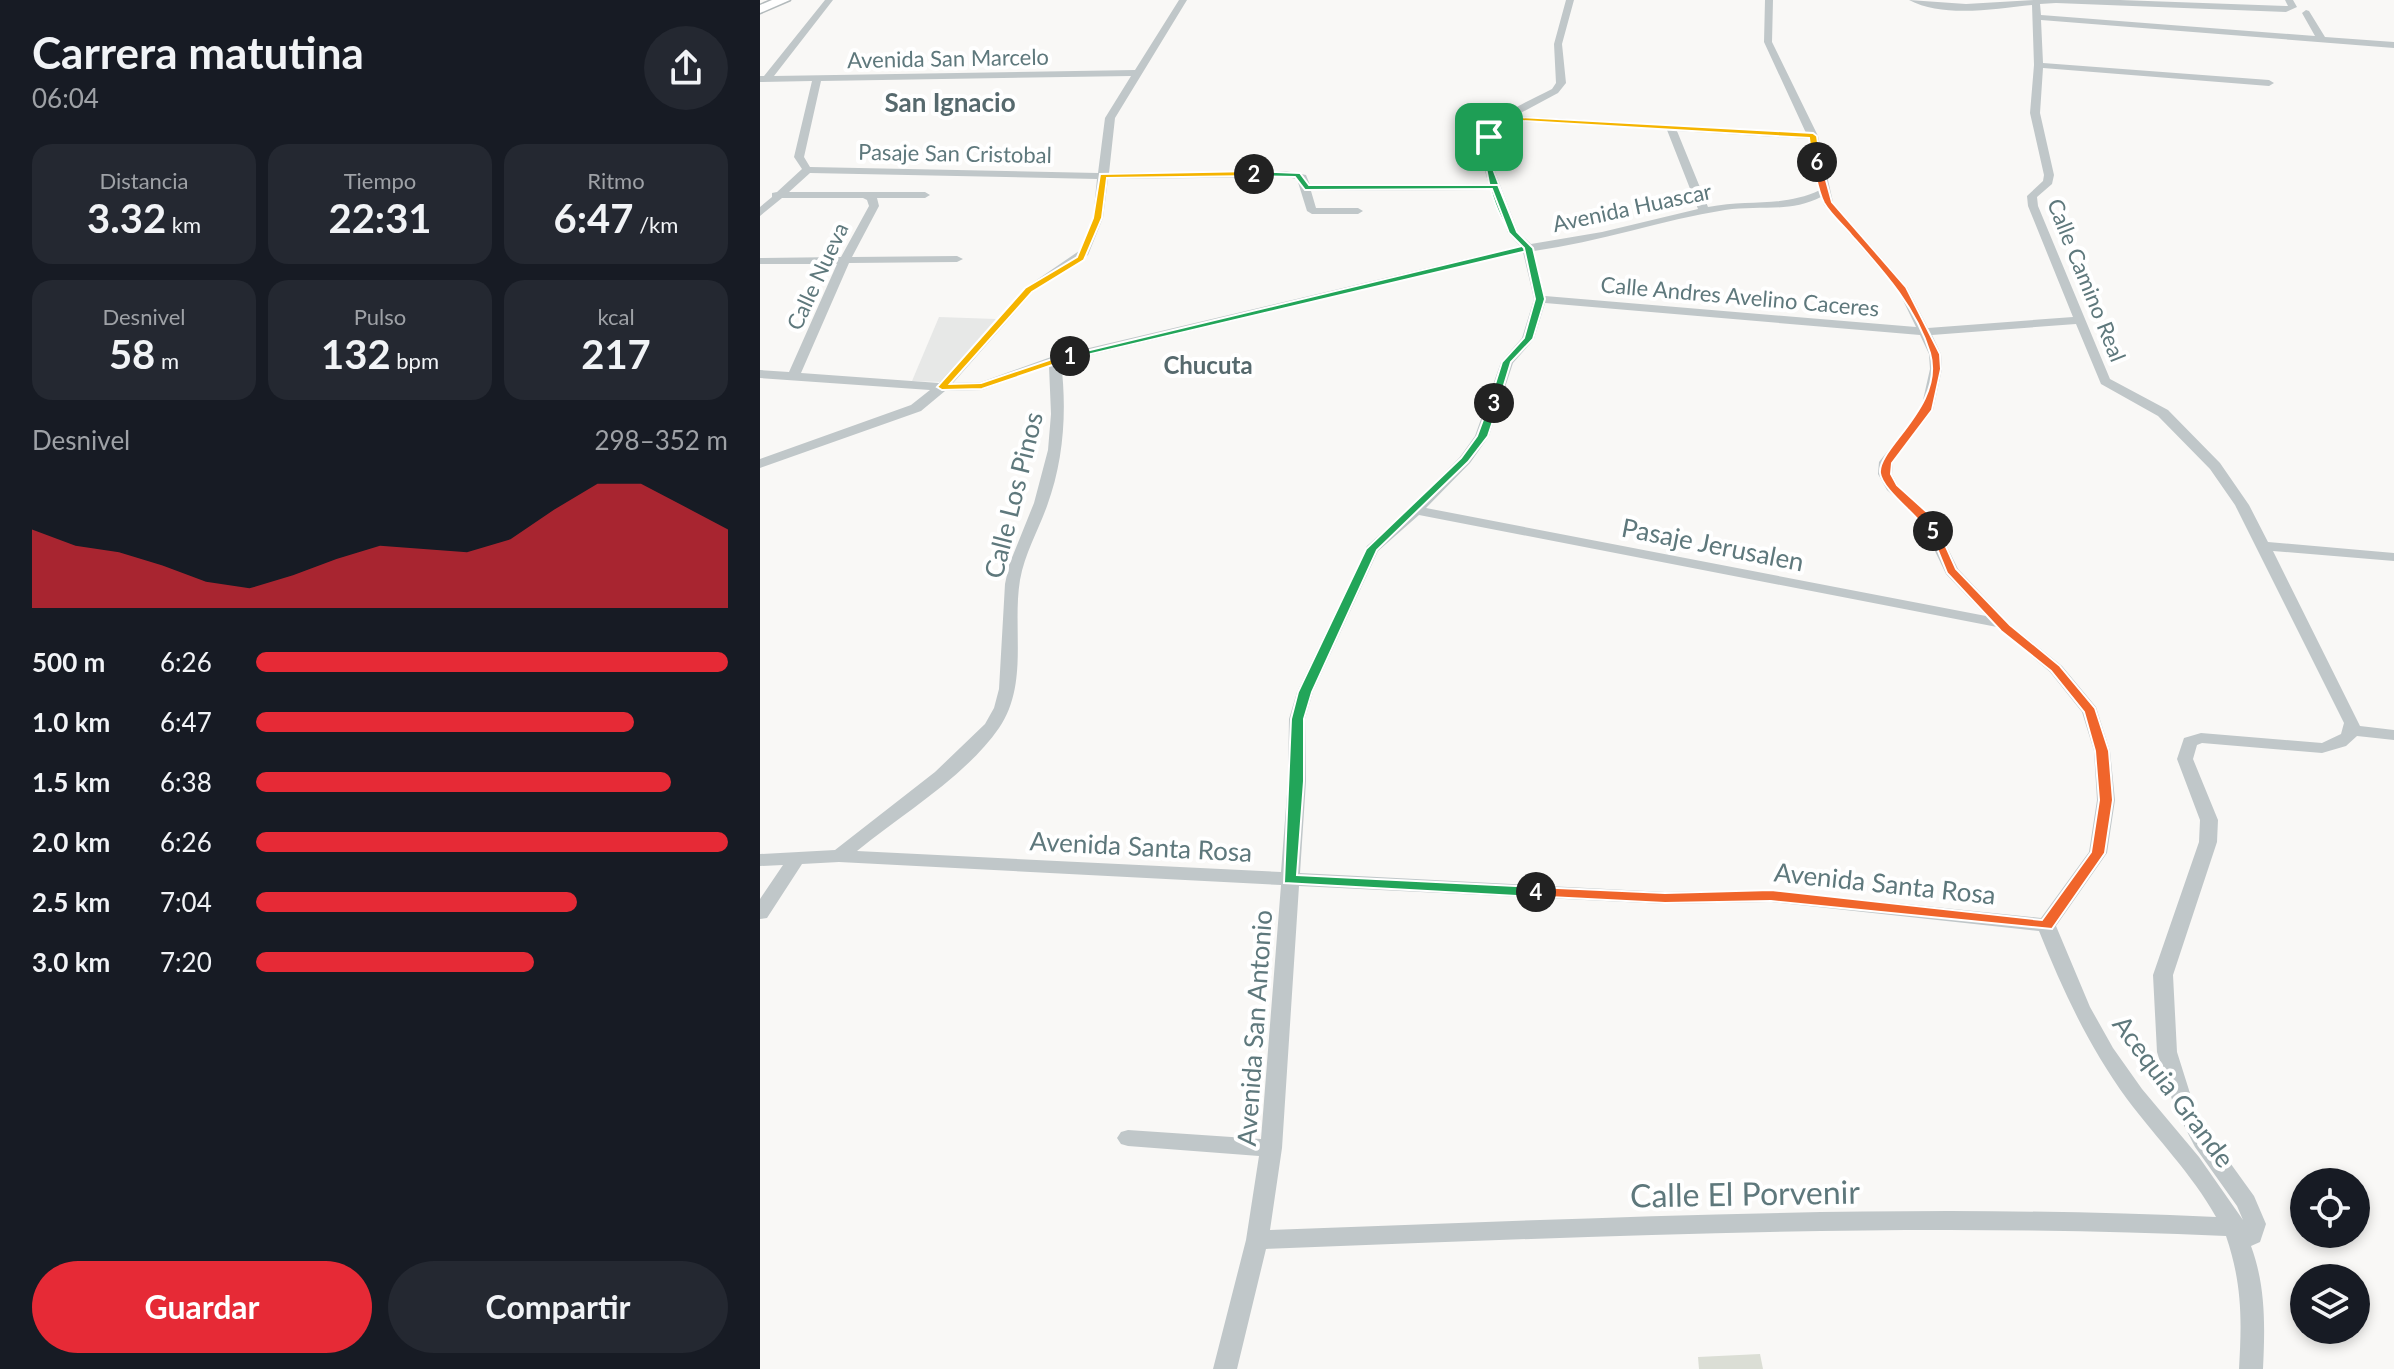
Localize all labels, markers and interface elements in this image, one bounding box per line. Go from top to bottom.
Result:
text: Carrera matutina [32,26,364,78]
button: share [644,26,728,110]
street label: Avenida San Marcelo [847,43,1049,73]
text: 06:04 [32,82,99,114]
district label: San Ignacio [884,86,1016,118]
pin [1455,103,1523,171]
icon: arrive [1467,115,1511,159]
street label: Pasaje San Cristobal [858,138,1052,168]
pin: 6 [1797,142,1837,182]
text: 6 [1811,148,1823,175]
pin: 2 [1234,154,1274,194]
text: 2 [1248,160,1260,187]
text: Distancia [99,167,189,194]
text: Tiempo [344,167,416,194]
text: Ritmo [587,167,645,194]
street label: Avenida Huascar [1550,177,1714,237]
text: 3.32 [87,194,166,242]
text: 22:31 [328,194,432,242]
text: 6:47 [554,194,634,242]
street label: Calle Camino Real [2042,195,2132,365]
text: km [166,211,201,238]
text: /km [634,211,678,238]
street label: Calle Nueva [780,218,854,334]
street label: Calle Andres Avelino Caceres [1600,270,1880,322]
text: Desnivel [102,303,186,330]
text: Pulso [354,303,406,330]
text: kcal [597,303,635,330]
text: 58 [109,330,155,378]
text: 132 [321,330,391,378]
text: 217 [581,330,651,378]
pin: 1 [1050,336,1090,376]
text: 1 [1064,342,1076,369]
text: m [155,347,179,374]
text: bpm [391,347,439,374]
district label: Chucuta [1163,350,1253,379]
pin: 3 [1474,383,1514,423]
text: 3 [1488,389,1500,416]
street label: Calle Los Pinos [977,409,1049,581]
text: Desnivel [32,424,130,456]
text: 298–352 m [594,424,728,456]
street label: Pasaje Jerusalen [1619,511,1807,577]
pin: 5 [1913,511,1953,551]
text: 5 [1927,517,1939,544]
text: 500 m [32,646,105,678]
text: 6:26 [160,646,212,678]
text: 1.0 km [32,706,110,738]
text: 6:47 [160,706,212,738]
text: 1.5 km [32,766,110,798]
text: 6:38 [160,766,212,798]
street label: Avenida Santa Rosa [1029,824,1253,868]
text: 2.0 km [32,826,110,858]
text: 6:26 [160,826,212,858]
street label: Avenida Santa Rosa [1773,855,1997,911]
pin: 4 [1516,872,1556,912]
text: 4 [1530,878,1542,905]
text: 2.5 km [32,886,110,918]
text: 7:04 [160,886,212,918]
street label: Avenida San Antonio [1230,909,1278,1147]
text: 3.0 km [32,946,110,978]
text: 7:20 [160,946,212,978]
street label: Acequia Grande [2107,1009,2241,1173]
map controls [2290,1168,2370,1344]
button: locate [2290,1168,2370,1248]
street label: Calle El Porvenir [1630,1171,1861,1215]
button: Guardar [32,1261,372,1353]
button: Compartir [388,1261,728,1353]
button: layers [2290,1264,2370,1344]

